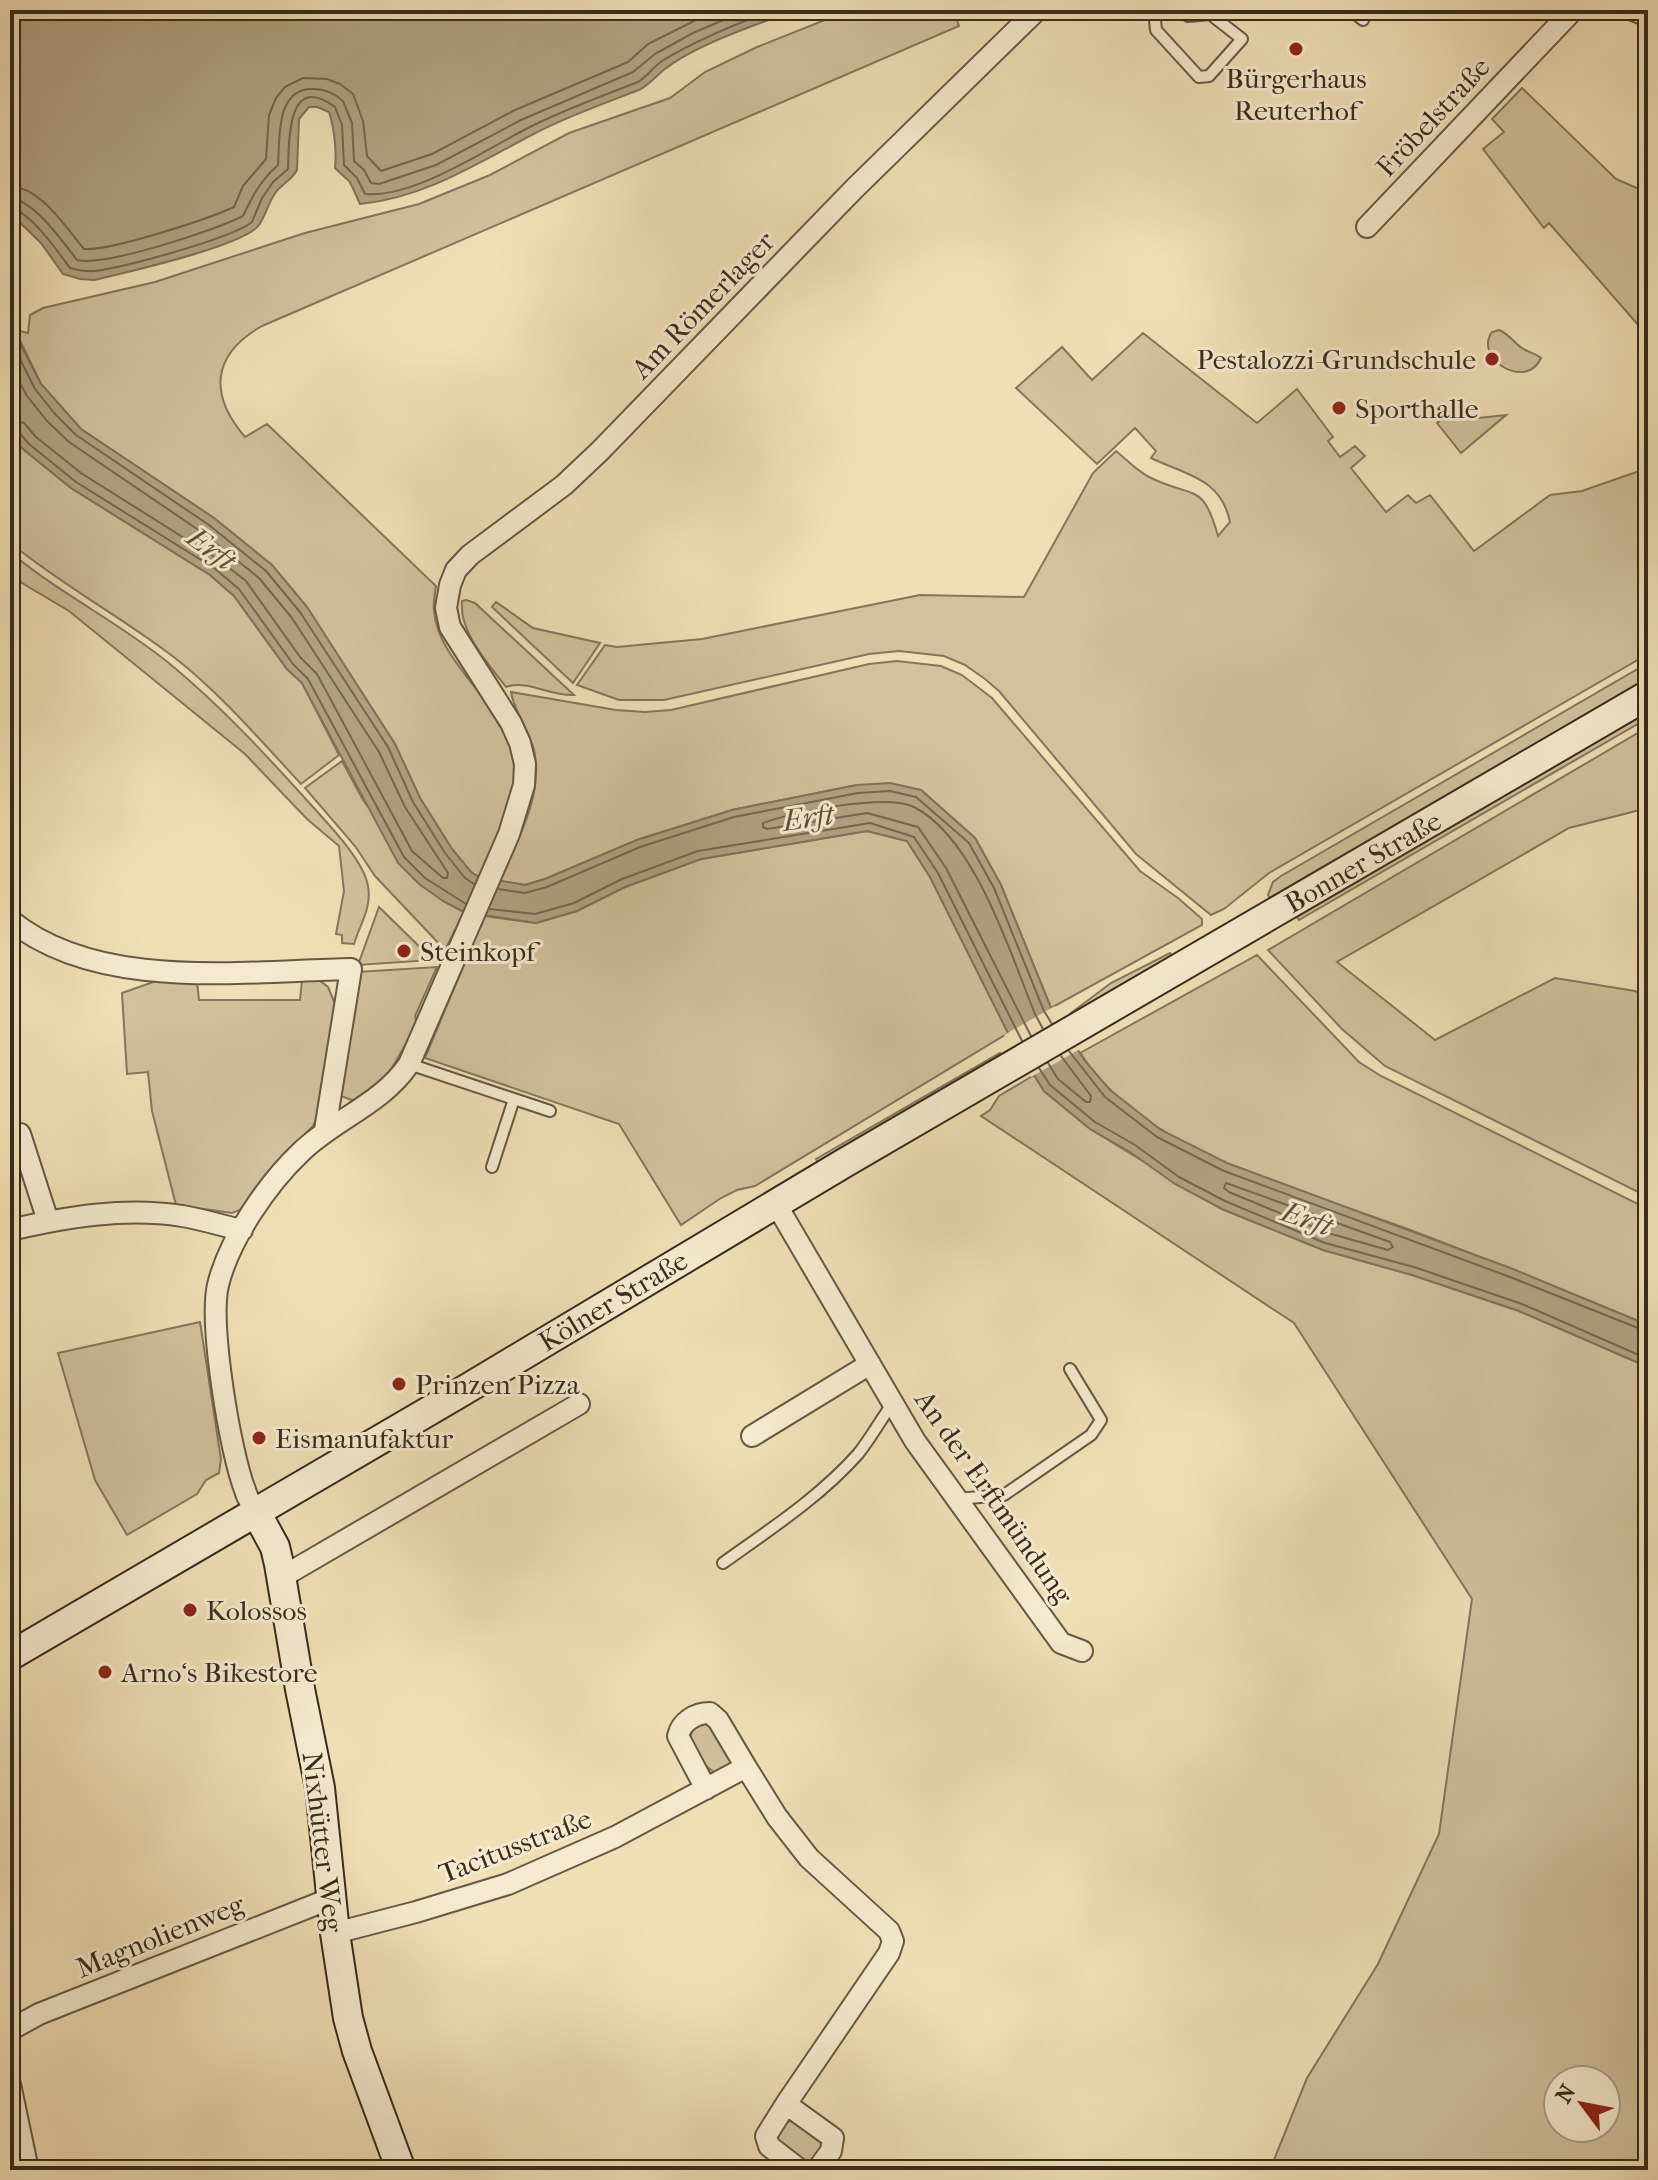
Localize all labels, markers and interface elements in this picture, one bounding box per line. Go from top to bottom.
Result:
marker: Bürgerhaus Reuterhof [1287,40,1305,58]
street label: Fröbelstraße [1369,50,1497,184]
place label: Bürgerhaus Reuterhof [1225,62,1367,127]
street label: Am Römerlager [624,225,781,386]
place label: Pestalozzi-Grundschule [1196,343,1476,376]
marker: Pestalozzi-Grundschule [1483,350,1501,368]
place label: Sporthalle [1355,392,1479,425]
marker: Sporthalle [1330,399,1348,417]
water label: Erft [178,519,244,579]
water label: Erft [778,797,838,839]
street label: Bonner Straße [1279,804,1447,920]
place label: Steinkopf [420,935,541,968]
marker: Steinkopf [395,942,413,960]
water label: Erft [1275,1193,1339,1245]
street label: Kölner Straße [532,1244,694,1358]
place label: Prinzen Pizza [415,1368,581,1401]
marker: Prinzen Pizza [390,1375,408,1393]
street label: An der Erftmündung [907,1383,1081,1611]
place label: Eismanufaktur [275,1422,453,1455]
marker: Eismanufaktur [250,1429,268,1447]
place label: Kolossos [206,1594,307,1627]
marker: Kolossos [181,1601,199,1619]
place label: Arno‘s Bikestore [120,1656,318,1689]
marker: Arno‘s Bikestore [96,1663,114,1681]
street label: Nixhütter Weg [296,1750,351,1935]
street label: Tacitusstraße [434,1802,596,1890]
street label: Magnolienweg [71,1887,250,1985]
north arrow [1542,2064,1622,2144]
text: N [1550,2080,1581,2108]

